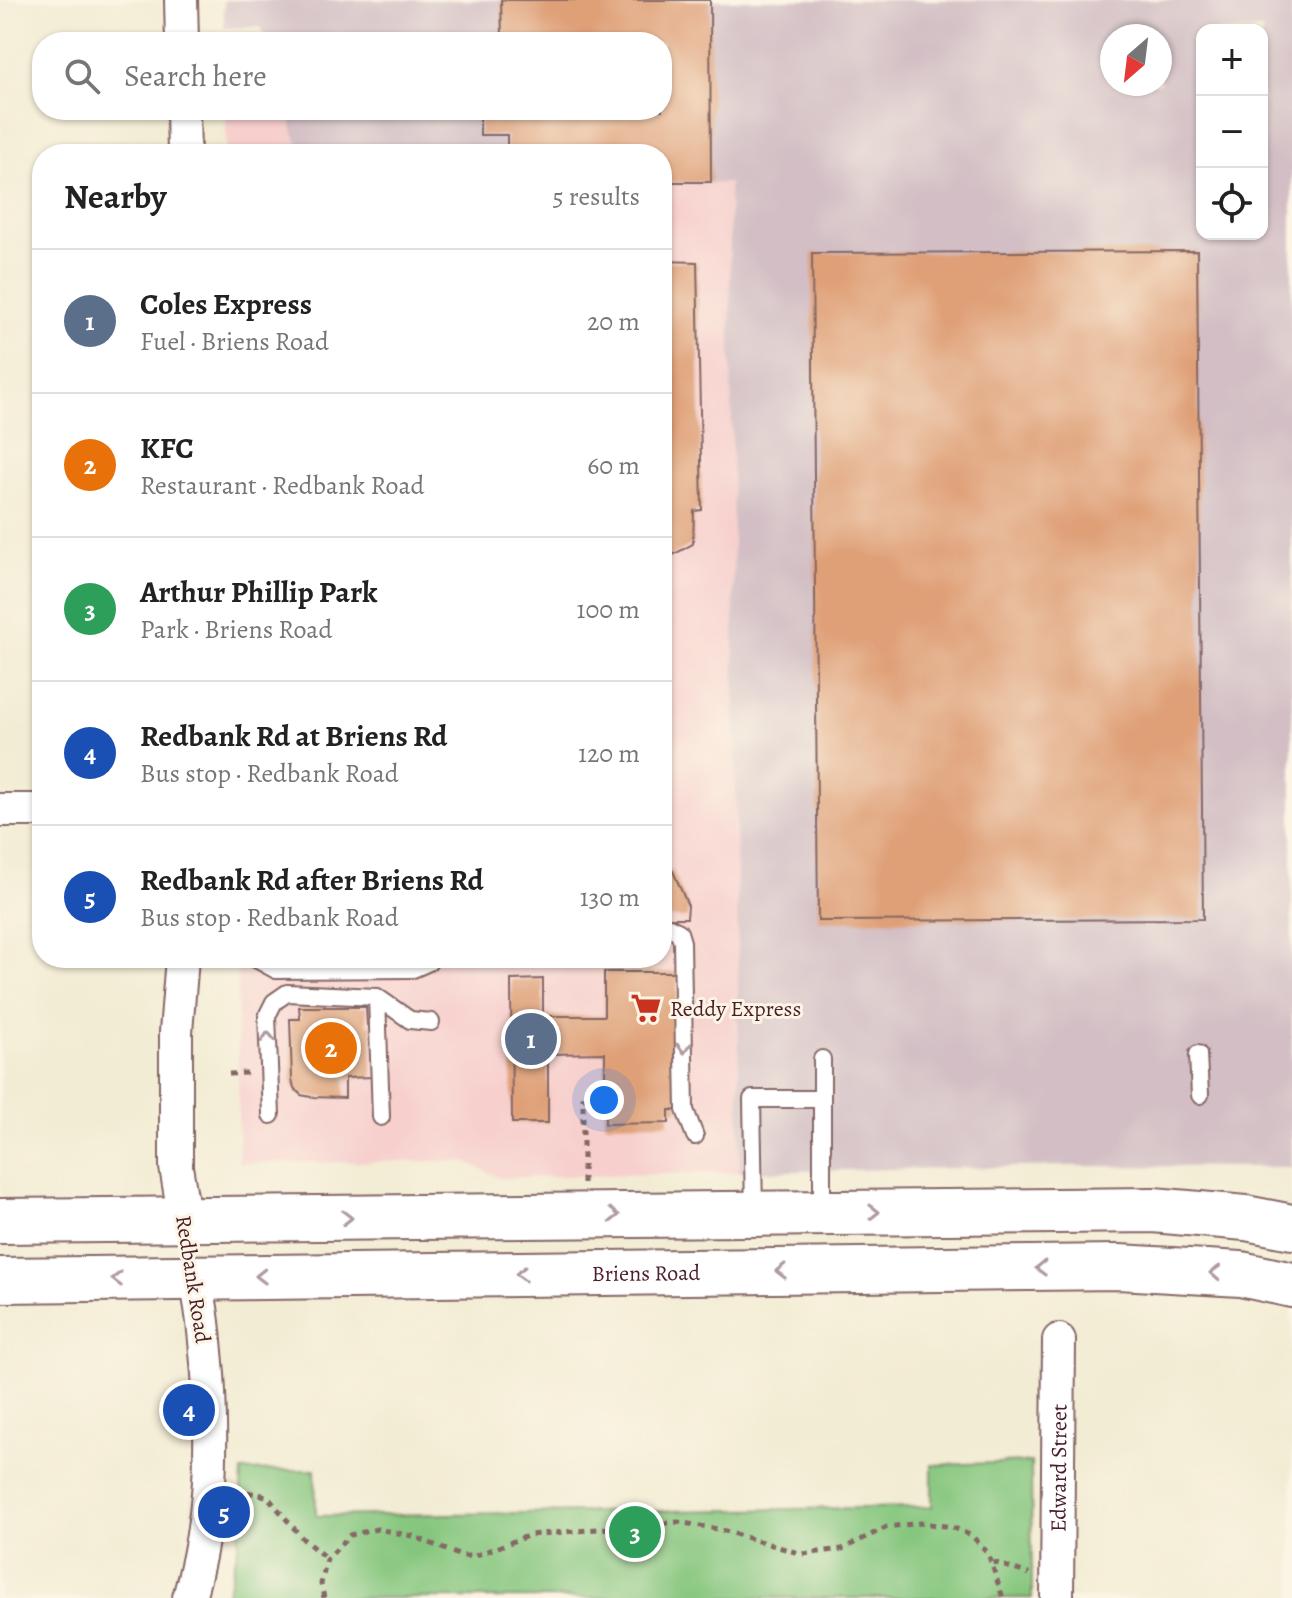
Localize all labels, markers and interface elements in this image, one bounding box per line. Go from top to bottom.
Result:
north arrow [1100,24,1172,96]
map controls [1196,24,1268,240]
button: + [1196,24,1268,96]
search box [32,32,672,120]
icon: search [60,54,104,98]
text: Search here [124,56,267,96]
button: − [1196,96,1268,168]
button: locate [1196,168,1268,240]
text: Nearby [64,173,167,220]
text: 5 results [552,179,640,214]
text: Coles Express [140,284,312,324]
text: 1 [85,304,95,339]
text: 20 m [587,304,640,339]
text: Fuel · Briens Road [140,324,329,359]
text: KFC [140,428,194,468]
text: 2 [84,448,96,483]
text: 60 m [587,448,640,483]
text: Restaurant · Redbank Road [140,468,425,503]
text: Arthur Phillip Park [140,572,378,612]
text: 3 [84,592,96,627]
text: 100 m [577,592,640,627]
text: Park · Briens Road [140,612,332,647]
text: Redbank Rd at Briens Rd [140,716,447,756]
text: 4 [84,736,96,771]
text: 120 m [578,736,640,771]
text: Bus stop · Redbank Road [140,756,399,791]
text: Redbank Rd after Briens Rd [140,860,484,900]
text: 5 [84,880,96,915]
text: 130 m [580,880,640,915]
text: Bus stop · Redbank Road [140,900,399,935]
supermarket icon: Reddy Express [629,991,663,1025]
place label: Reddy Express [670,994,801,1024]
pin: 1 [505,1009,557,1069]
pin: 2 [305,1018,357,1078]
one-way arrow [259,1030,276,1043]
one-way arrow [675,1042,692,1055]
your location [584,1080,624,1120]
one-way arrow [868,1203,881,1220]
one-way arrow [608,1206,621,1224]
one-way arrow [341,1209,354,1227]
street label: Redbank Road [168,1213,218,1345]
street label: Briens Road [592,1258,701,1289]
one-way arrow [1034,1259,1047,1277]
one-way arrow [774,1262,787,1280]
one-way arrow [514,1265,527,1283]
one-way arrow [1208,1265,1221,1282]
one-way arrow [254,1268,267,1285]
one-way arrow [110,1270,123,1288]
pin: 4 [163,1380,215,1440]
street label: Edward Street [1044,1404,1075,1532]
pin: 5 [198,1482,250,1542]
pin: 3 [609,1502,661,1562]

